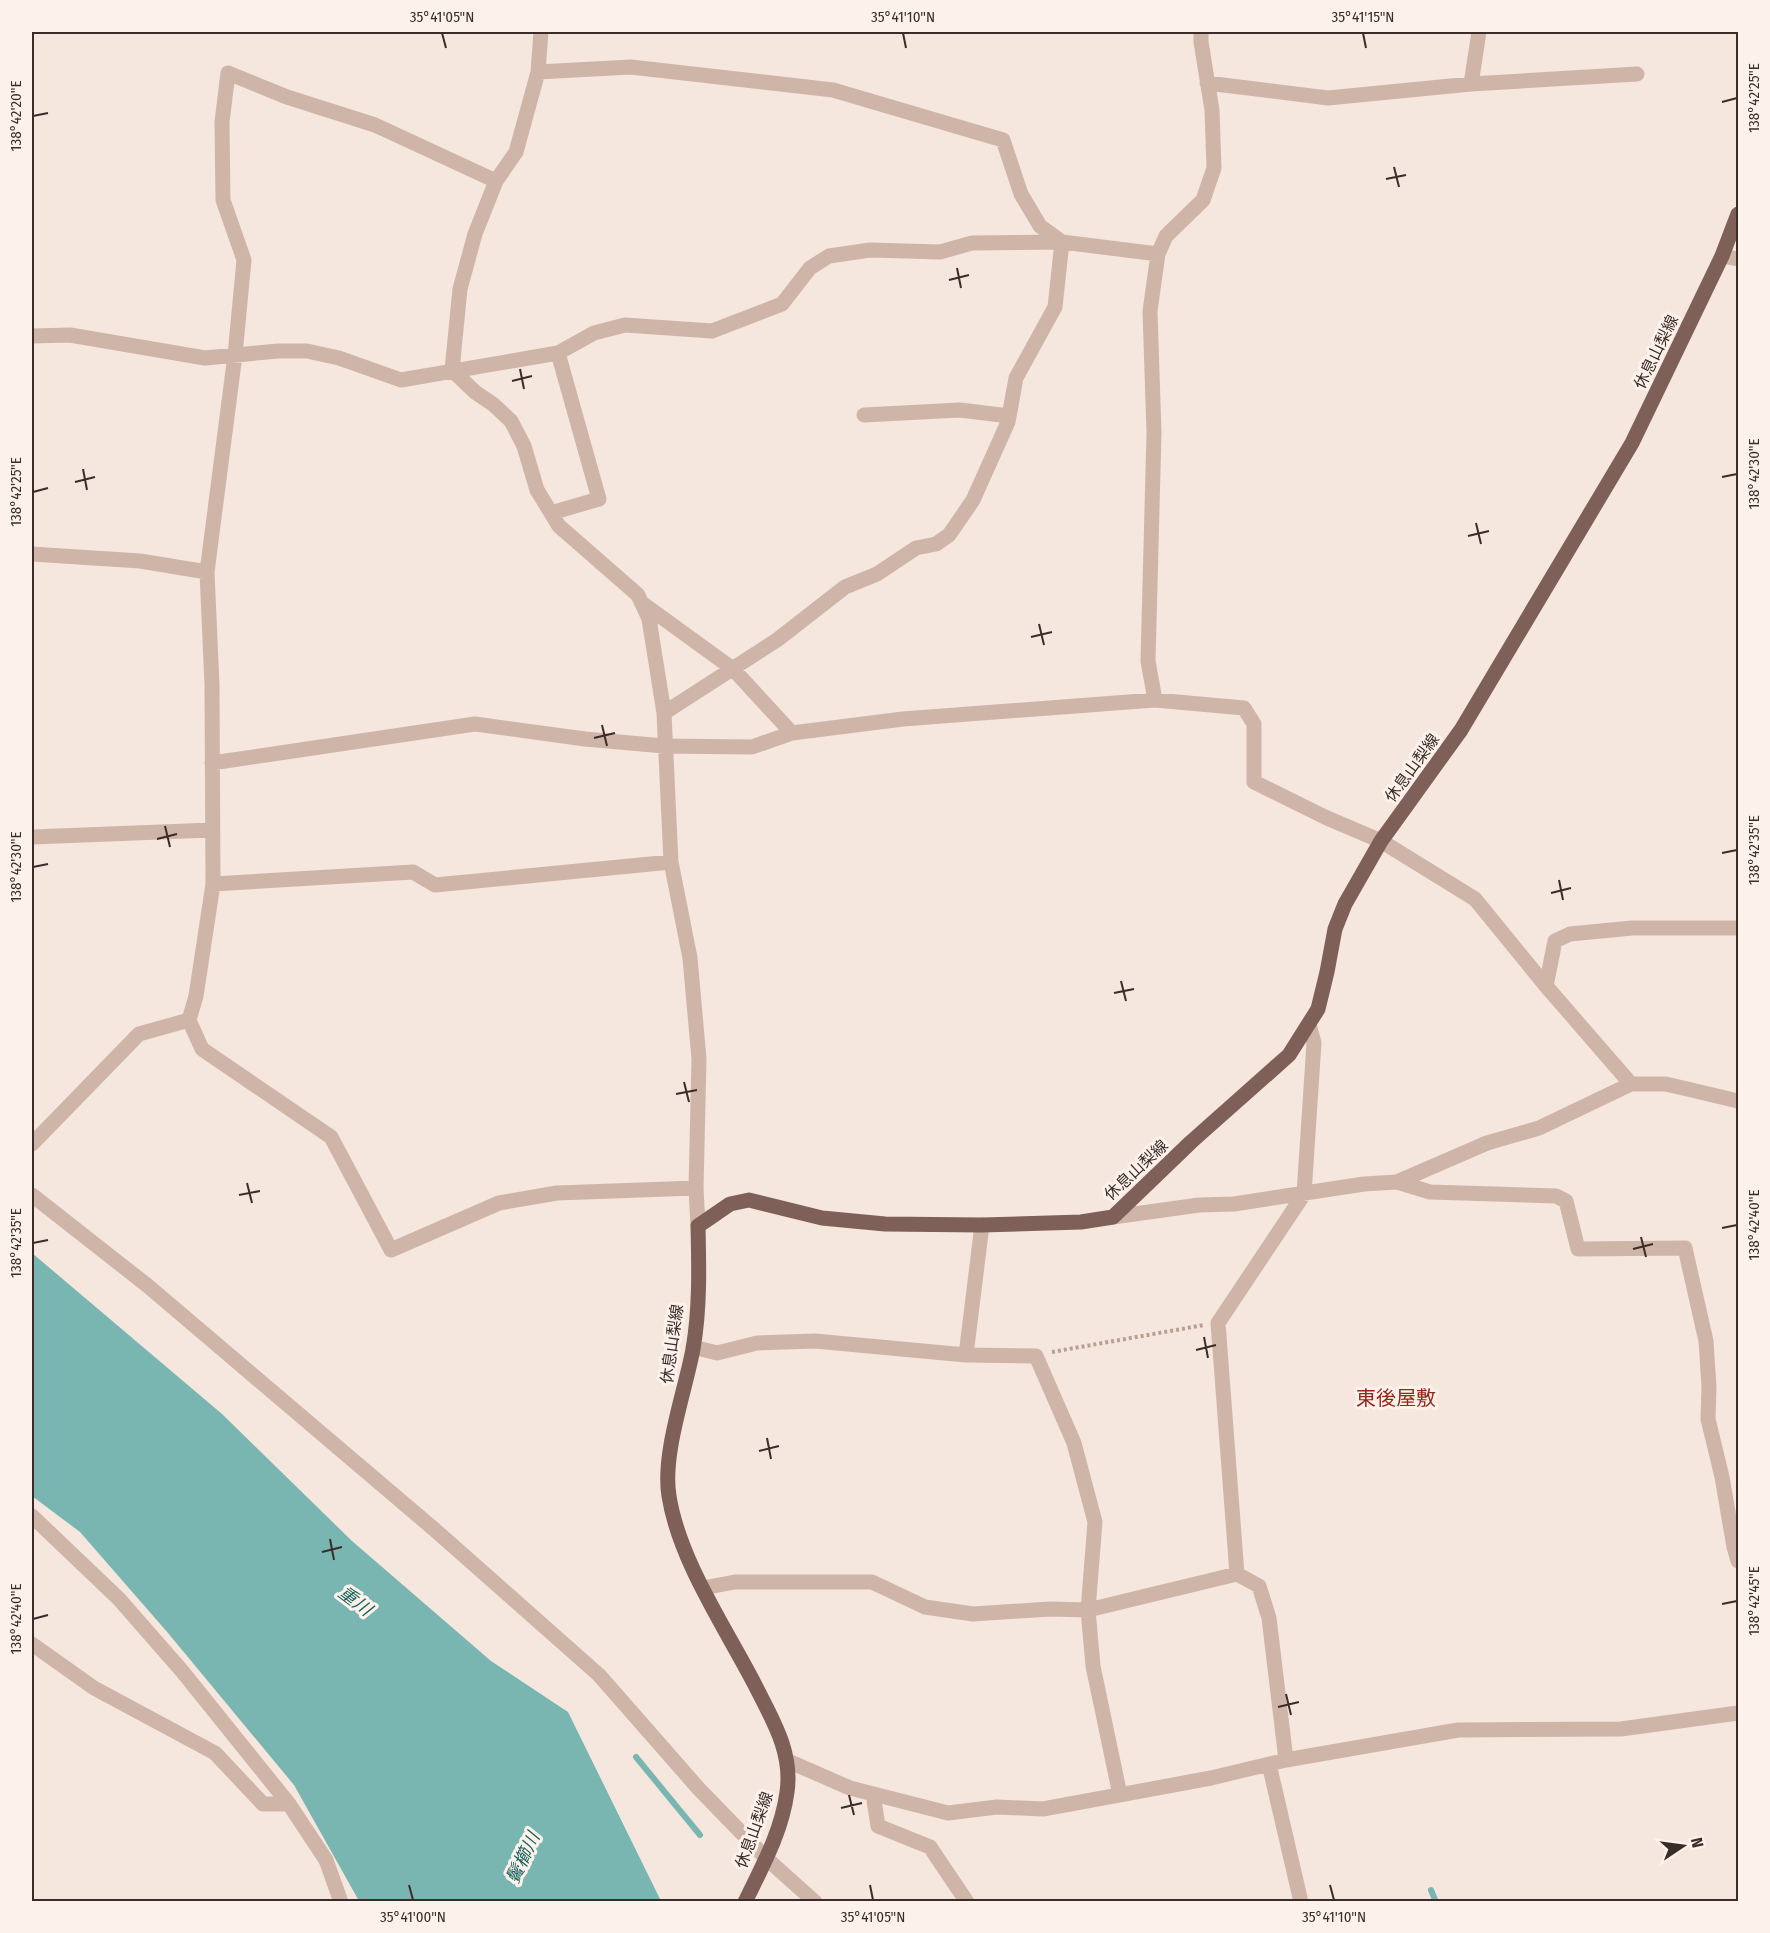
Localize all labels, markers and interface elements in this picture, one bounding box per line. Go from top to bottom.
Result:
text: 35°41'05"N [410,8,474,26]
text: 35°41'10"N [871,8,935,26]
text: 35°41'15"N [1332,8,1394,26]
text: 138°42'25"E [1745,63,1763,133]
text: 138°42'20"E [7,81,25,151]
street label: 休息山梨線 [1630,312,1682,392]
text: 138°42'30"E [1745,439,1763,510]
text: 138°42'25"E [7,457,25,527]
street label: 休息山梨線 [1381,730,1443,806]
text: 138°42'35"E [1745,815,1763,885]
text: 138°42'30"E [7,832,25,903]
street label: 休息山梨線 [1100,1136,1172,1204]
text: 138°42'40"E [1745,1190,1763,1260]
text: 138°42'35"E [7,1208,25,1278]
street label: 休息山梨線 [657,1303,687,1385]
district label: 東後屋敷 [1356,1386,1436,1410]
text: 138°42'45"E [1745,1566,1763,1636]
water label: 重川 [334,1581,378,1622]
text: 138°42'40"E [7,1584,25,1654]
street label: 休息山梨線 [731,1789,777,1871]
north arrow [1653,1816,1713,1876]
water label: 鬢櫛川 [502,1827,545,1887]
text: N [1687,1836,1707,1850]
text: 35°41'00"N [380,1908,446,1926]
text: 35°41'05"N [841,1908,905,1926]
text: 35°41'10"N [1302,1908,1366,1926]

